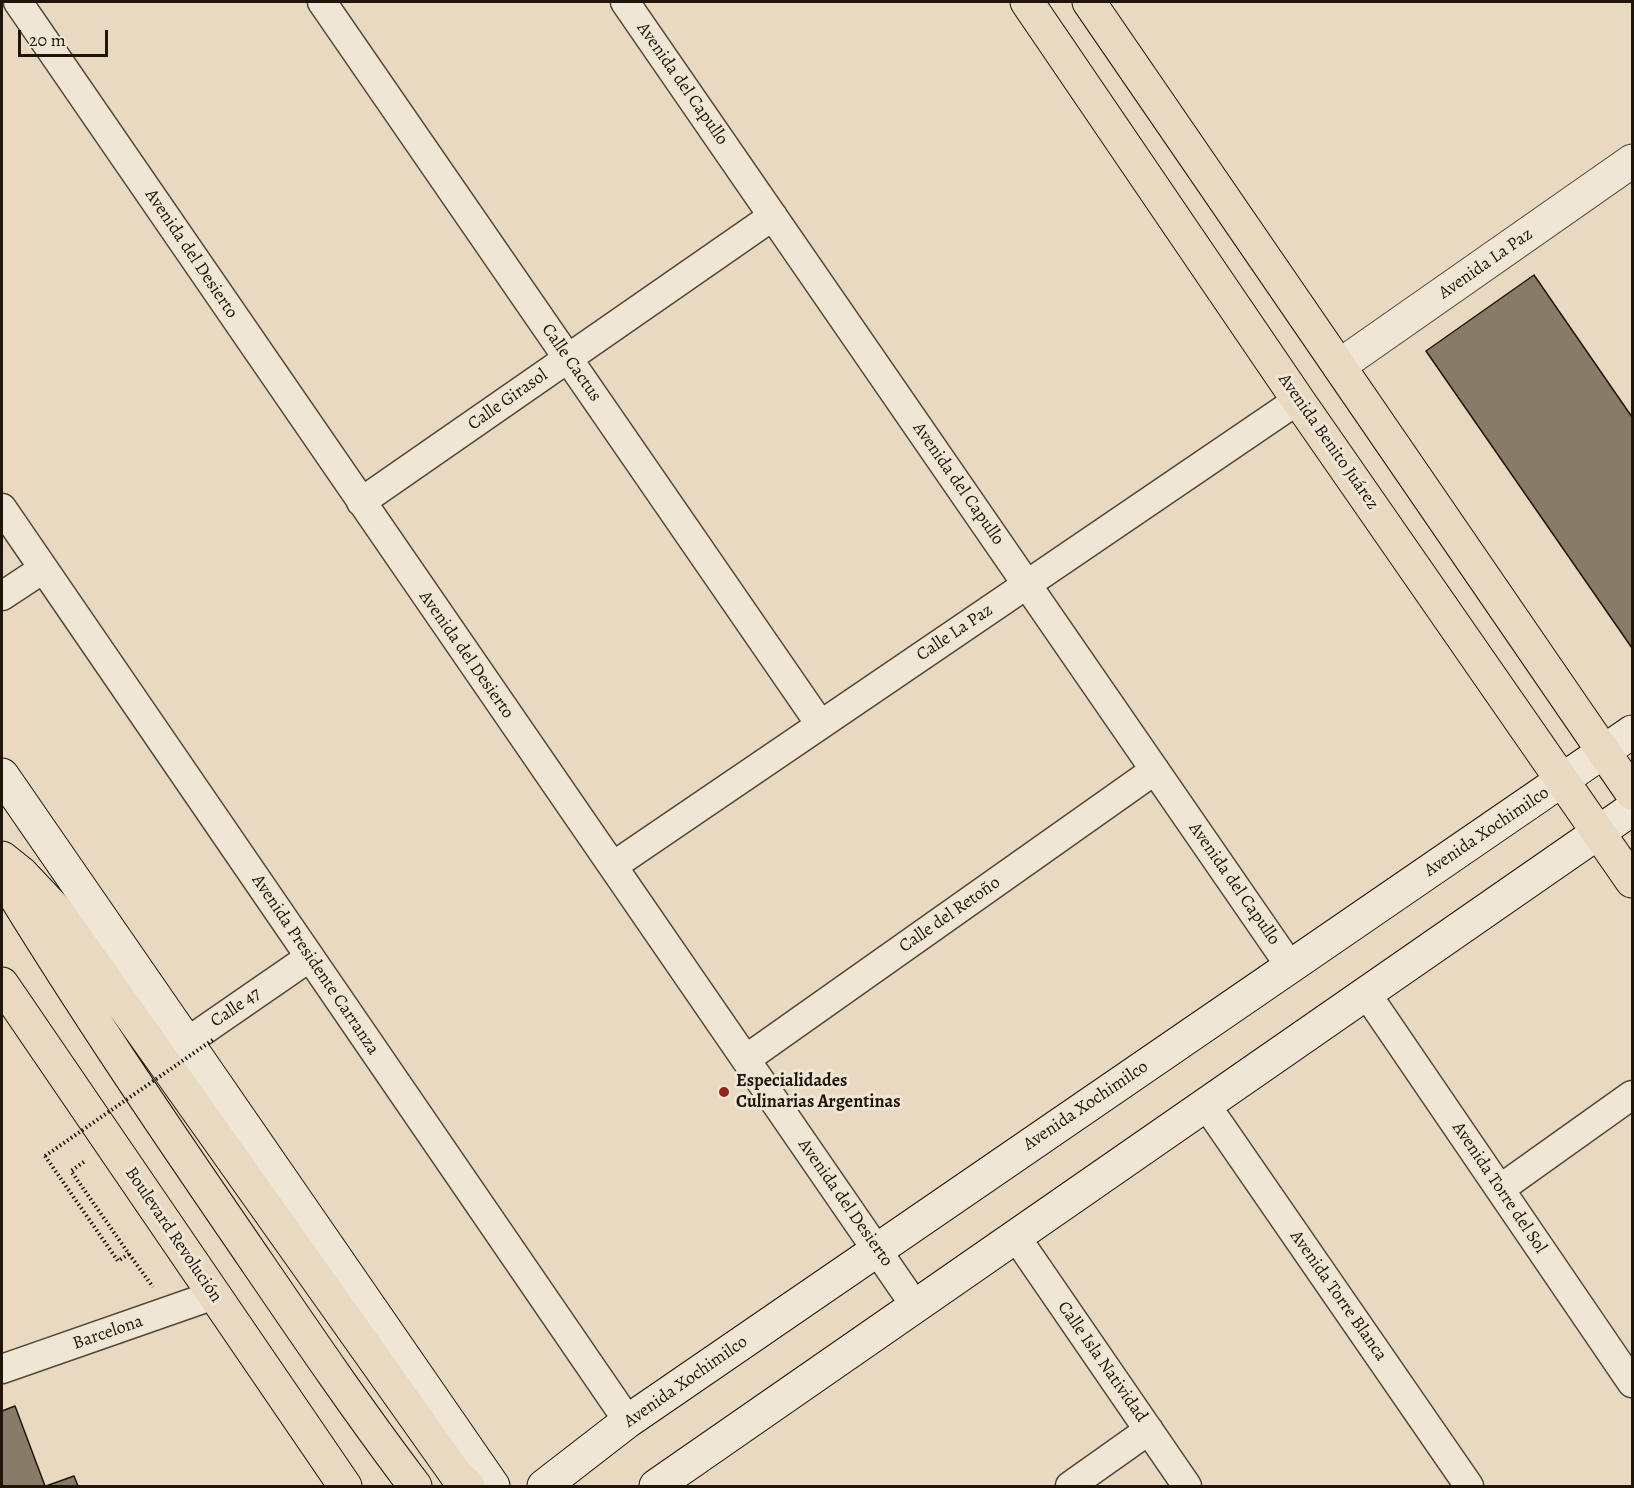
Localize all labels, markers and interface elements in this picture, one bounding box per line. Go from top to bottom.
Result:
scale bar [21,18,111,56]
street label: Avenida del Capullo [632,18,732,150]
text: 20 m [29,28,66,52]
street label: Avenida del Desierto [140,185,242,323]
street label: Avenida La Paz [1435,224,1537,304]
street label: Calle Cactus [536,320,606,406]
street label: Calle Girasol [464,365,552,435]
street label: Avenida Benito Juárez [1273,370,1383,514]
street label: Avenida del Capullo [908,418,1008,550]
street label: Avenida del Desierto [414,587,518,723]
street label: Calle La Paz [913,600,997,666]
street label: Avenida Xochimilco [1421,782,1553,882]
street label: Avenida del Capullo [1184,818,1284,950]
street label: Avenida Presidente Carranza [247,871,383,1059]
street label: Calle del Retoño [895,872,1005,958]
street label: Calle 47 [207,983,265,1033]
street label: Avenida Xochimilco [1020,1056,1152,1156]
place label: Especialidades Culinarias Argentinas [736,1071,901,1114]
marker: Especialidades Culinarias Argentinas [717,1085,731,1099]
street label: Avenida Torre del Sol [1447,1118,1551,1258]
street label: Avenida del Desierto [793,1135,897,1271]
street label: Boulevard Revolución [120,1163,226,1307]
street label: Avenida Torre Blanca [1285,1226,1391,1366]
street label: Calle Isla Natividad [1052,1297,1152,1427]
street label: Barcelona [70,1311,146,1355]
street label: Avenida Xochimilco [620,1331,752,1433]

